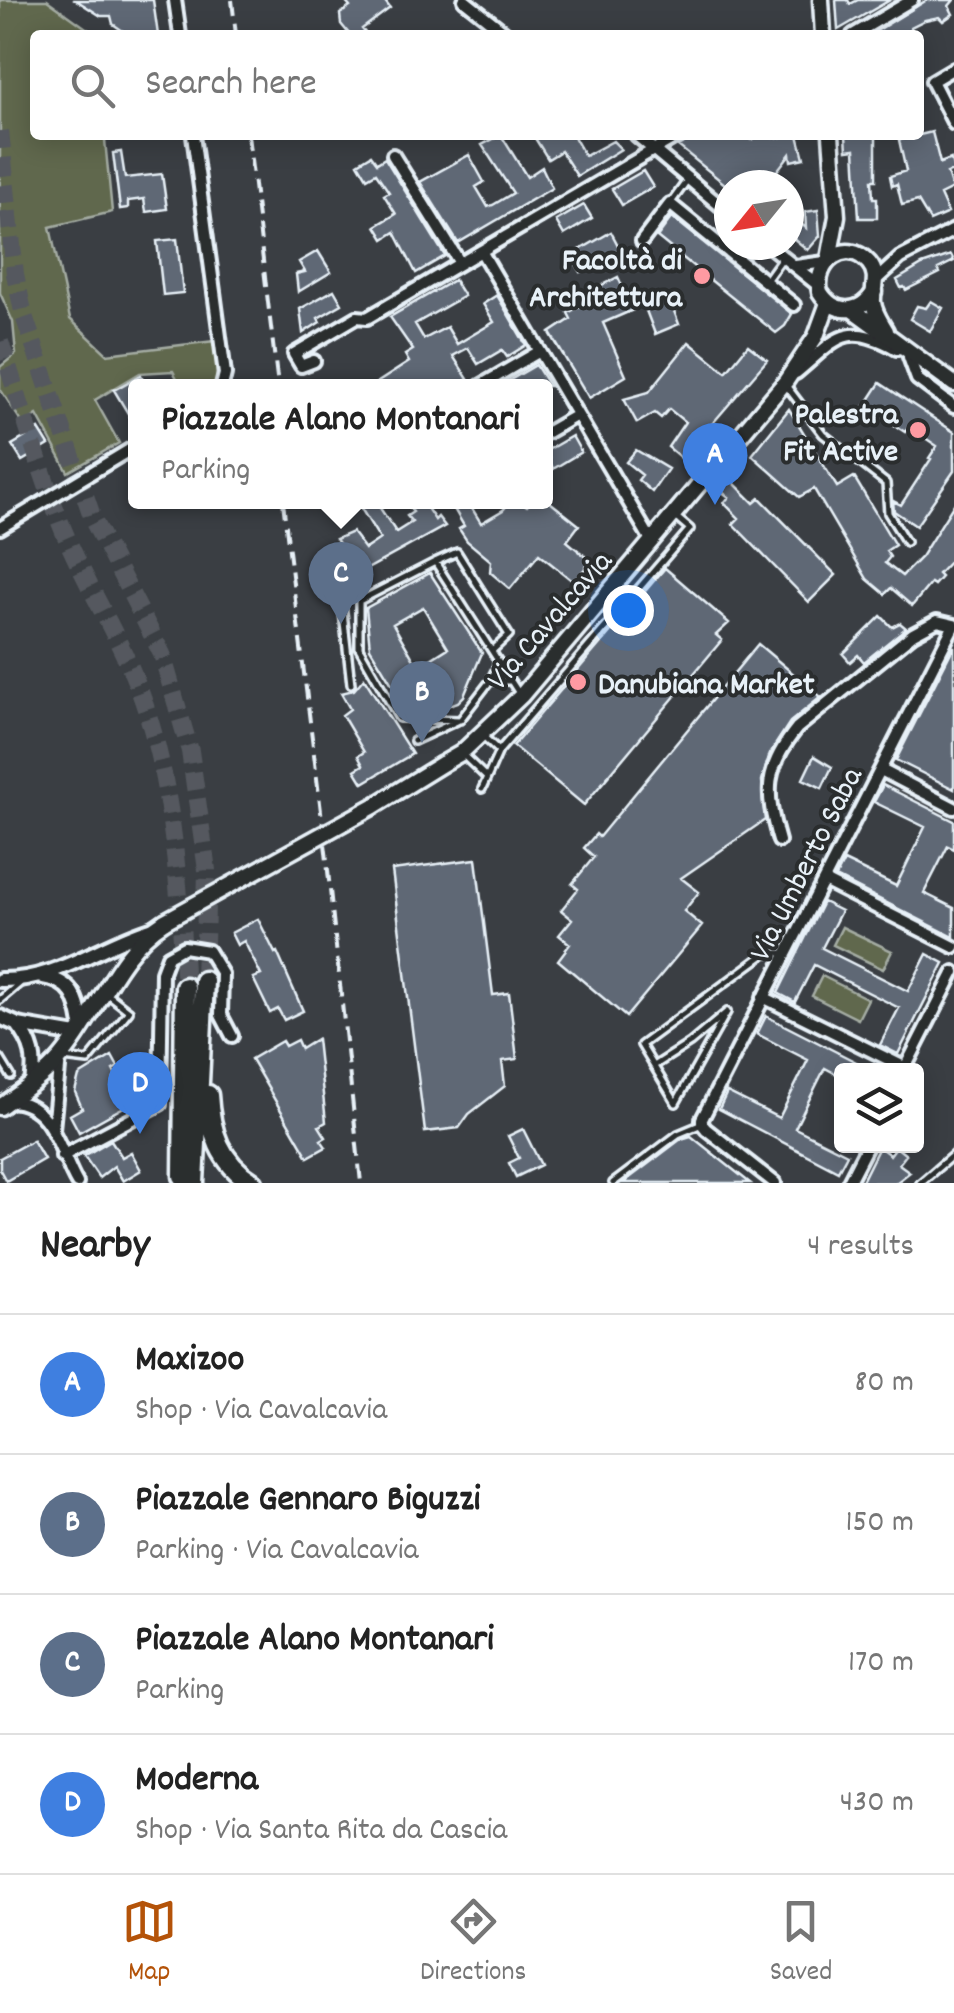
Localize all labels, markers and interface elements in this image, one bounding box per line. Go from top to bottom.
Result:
search box [30,30,924,140]
icon: search [65,58,120,113]
text: Search here [145,58,317,113]
north arrow [714,170,804,260]
place label: Facoltà di Architettura [529,240,683,323]
marker: Facoltà di Architettura [691,265,713,287]
popup [128,379,553,509]
text: Piazzale Alano Montanari [161,394,520,449]
place label: Palestra Fit Active [783,394,899,477]
marker: Palestra Fit Active [907,419,929,441]
pin: A [682,422,748,505]
text: Parking [161,449,250,495]
street label: Via Cavalcavia [478,541,626,702]
pin: C [308,542,374,624]
your location [603,585,654,636]
pin: B [390,660,454,743]
place label: Danubiana Market [598,664,815,710]
marker: Danubiana Market [567,671,589,693]
street label: Via Umberto Saba [740,759,878,970]
pin: D [108,1052,172,1134]
map controls [834,1063,924,1153]
button: layers [834,1063,924,1153]
text: Nearby [40,1218,150,1278]
text: 4 results [807,1225,914,1271]
text: Maxizoo [135,1334,244,1389]
text: A [64,1361,81,1407]
text: 80 m [854,1361,914,1407]
text: Shop · Via Cavalcavia [135,1389,387,1435]
text: Piazzale Gennaro Biguzzi [135,1474,481,1529]
text: B [65,1501,80,1547]
text: 150 m [845,1501,914,1547]
text: Parking · Via Cavalcavia [135,1529,419,1575]
text: Piazzale Alano Montanari [135,1614,494,1669]
text: C [65,1641,80,1687]
text: 170 m [848,1641,914,1687]
text: Parking [135,1669,224,1715]
text: Moderna [135,1754,258,1809]
text: D [64,1781,81,1827]
text: 430 m [840,1781,914,1827]
text: Shop · Via Santa Rita da Cascia [135,1809,507,1855]
tab: Map [122,1894,177,1994]
tab: Directions [420,1894,526,1994]
tab: Saved [770,1894,832,1994]

